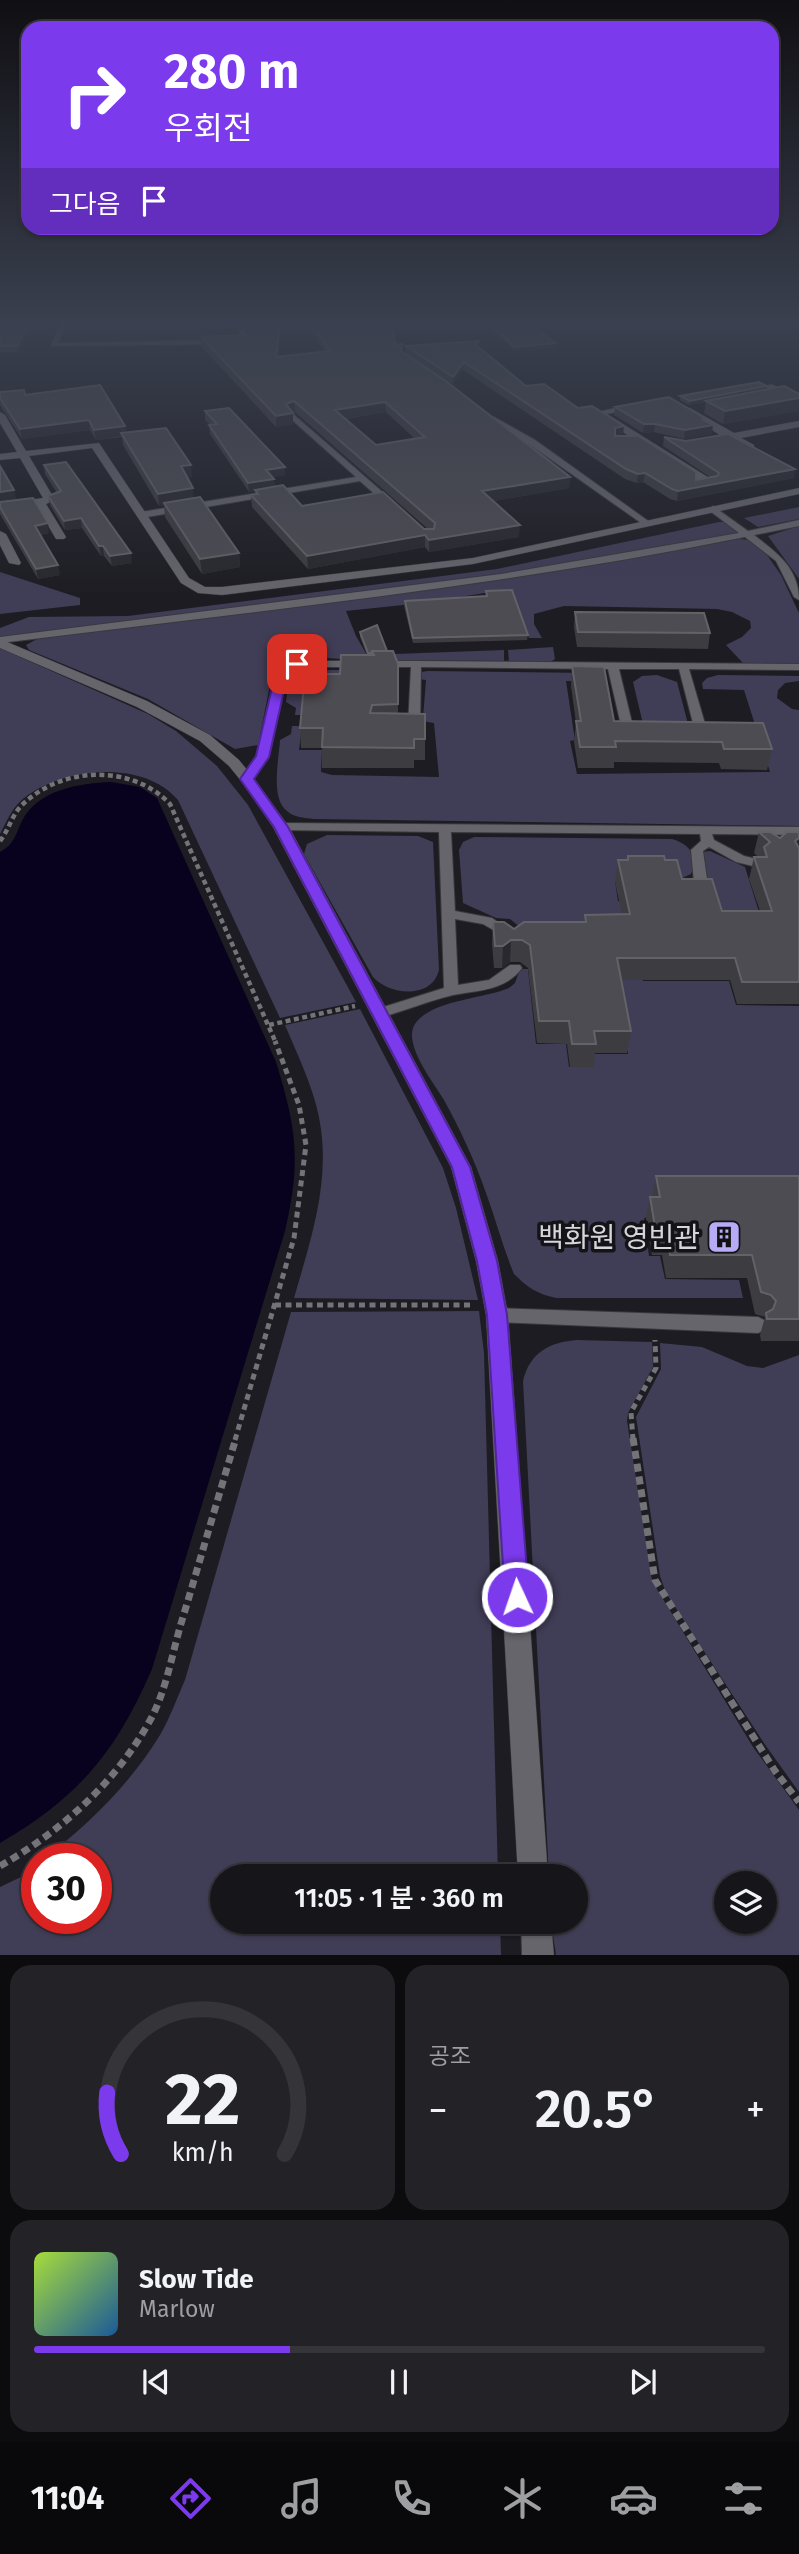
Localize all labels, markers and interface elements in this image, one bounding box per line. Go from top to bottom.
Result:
text: 280 m [164,42,300,101]
icon: right [49,49,140,140]
text: 우회전 [164,109,252,147]
icon: arrive [135,182,173,220]
text: 그다음 [49,189,121,220]
pin [267,634,327,694]
icon: arrive [278,645,316,683]
building icon: 백화원 영빈관 [705,1218,743,1256]
place label: 백화원 영빈관 [538,1221,700,1254]
position arrow [480,1560,554,1634]
speed limit sign: 30 [21,1843,112,1934]
map controls [714,1871,777,1934]
button: layers [714,1871,777,1934]
text: 11:05 · 1 분 · 360 m [294,1883,504,1914]
text: 공조 [429,2042,471,2070]
text: 22 [165,2056,240,2143]
text: 20.5° [535,2078,659,2141]
text: − [429,2087,448,2133]
text: + [746,2087,765,2133]
text: km/h [171,2137,233,2167]
text: Slow Tide [139,2264,254,2295]
text: Marlow [139,2295,215,2323]
icon: previous [137,2363,175,2401]
icon: pause [380,2363,418,2401]
icon: next [624,2363,662,2401]
icon: directions [166,2474,215,2523]
icon: music [277,2474,326,2523]
icon: phone [387,2474,436,2523]
icon: climate [498,2474,547,2523]
icon: car [609,2474,658,2523]
icon: filters [719,2474,768,2523]
text: 11:04 [31,2479,104,2517]

